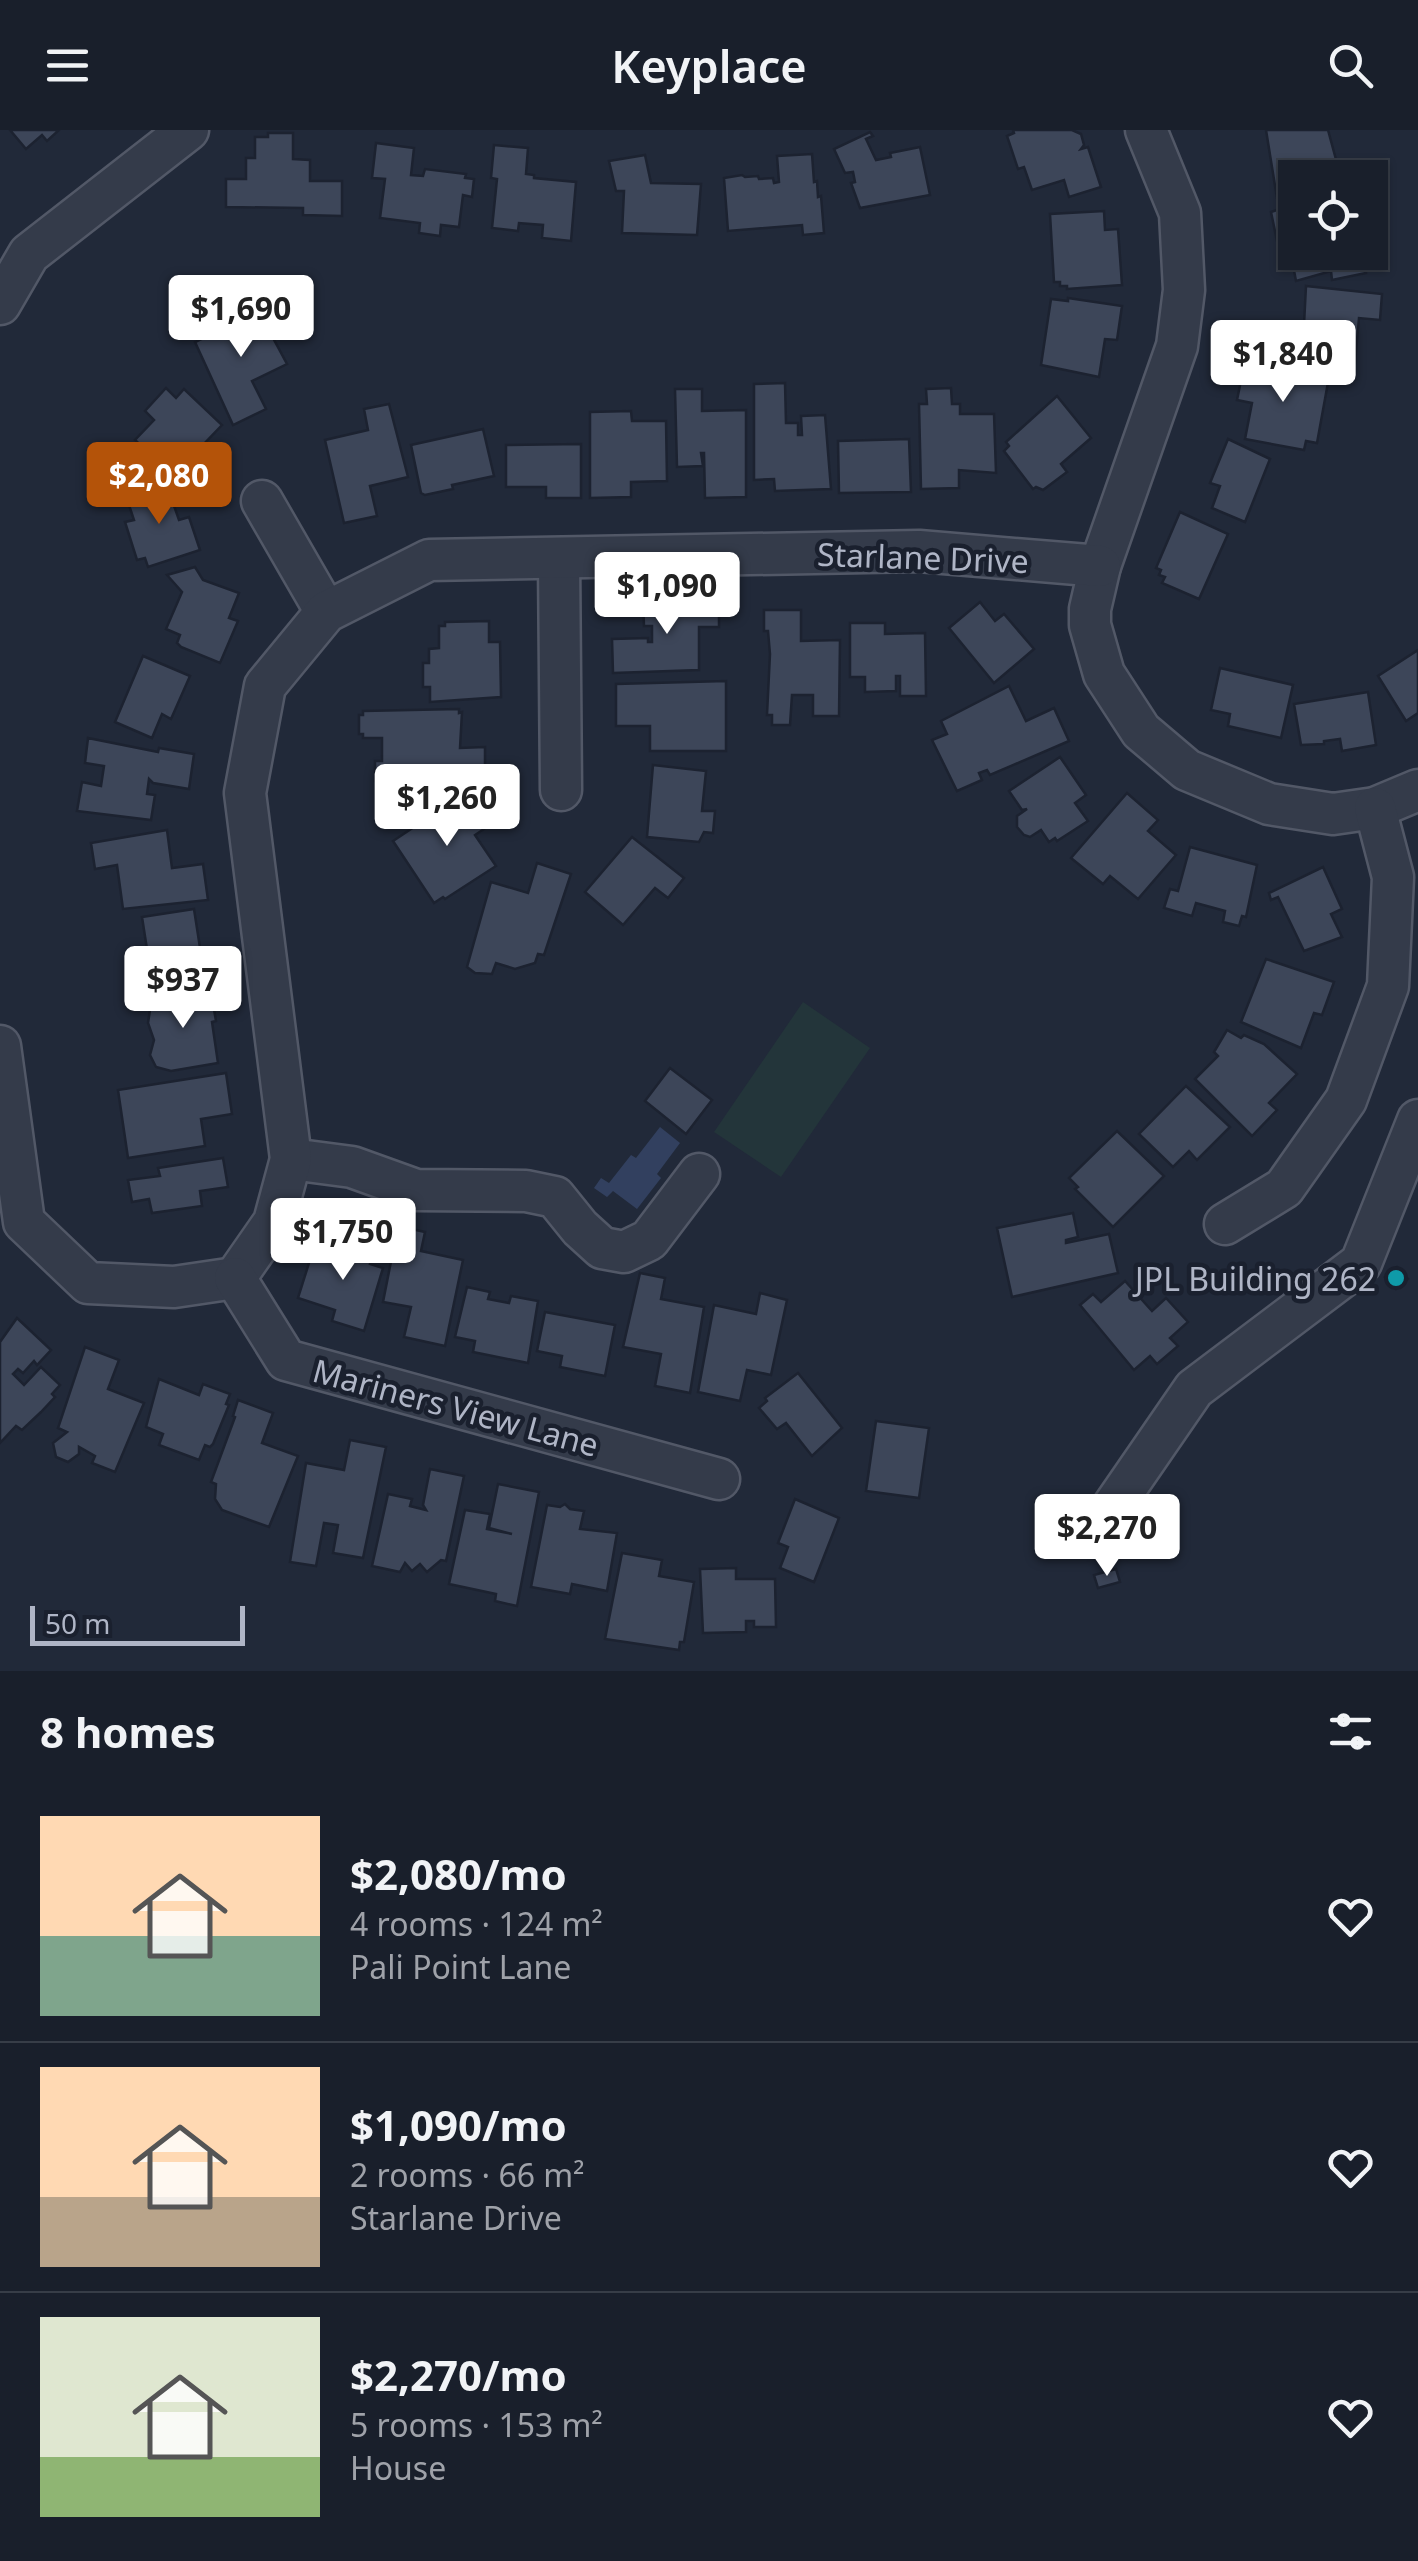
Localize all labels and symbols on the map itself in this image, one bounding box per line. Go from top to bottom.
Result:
pin: $1,690 [160,275,322,360]
pin: $1,840 [1202,320,1364,405]
pin: $2,080 [78,442,240,527]
street label: Starlane Drive [816,532,1030,582]
pin: $1,090 [586,552,748,637]
pin: $1,260 [366,764,528,849]
pin: $937 [124,946,242,1031]
pin: $1,750 [262,1198,424,1283]
place label: JPL Building 262 [1132,1257,1376,1300]
marker: JPL Building 262 [1385,1267,1407,1289]
street label: Mariners View Lane [308,1348,604,1466]
pin: $2,270 [1026,1494,1188,1579]
scale bar [30,1601,245,1646]

